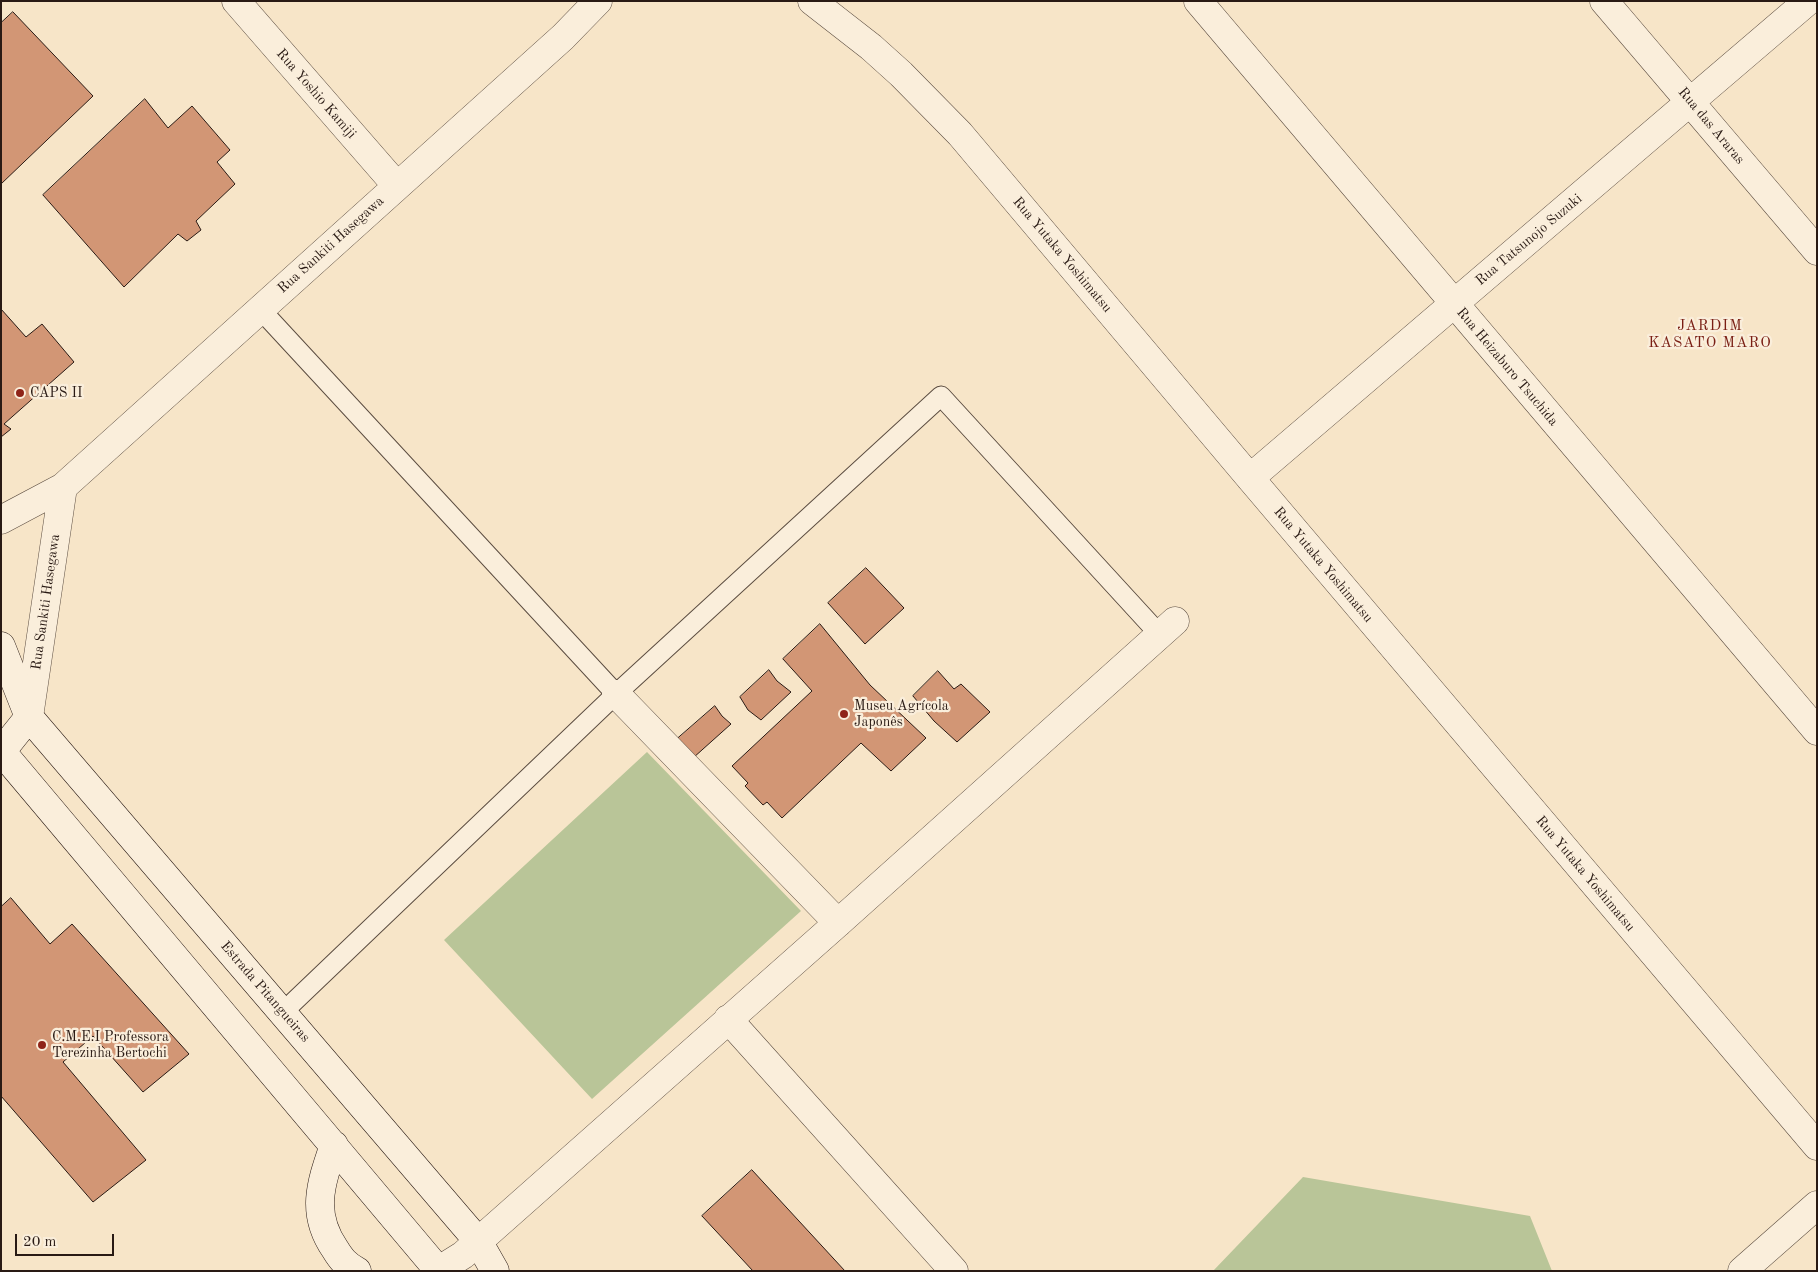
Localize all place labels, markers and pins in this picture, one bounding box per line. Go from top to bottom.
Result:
place label: CAPS II [30,385,82,401]
marker: CAPS II [14,387,26,399]
place label: Museu Agrícola Japonês [854,698,949,730]
marker: Museu Agrícola Japonês [838,708,850,720]
place label: C.M.E.I Professora Terezinha Bertochi [52,1029,169,1062]
marker: C.M.E.I Professora Terezinha Bertochi [36,1039,48,1051]

